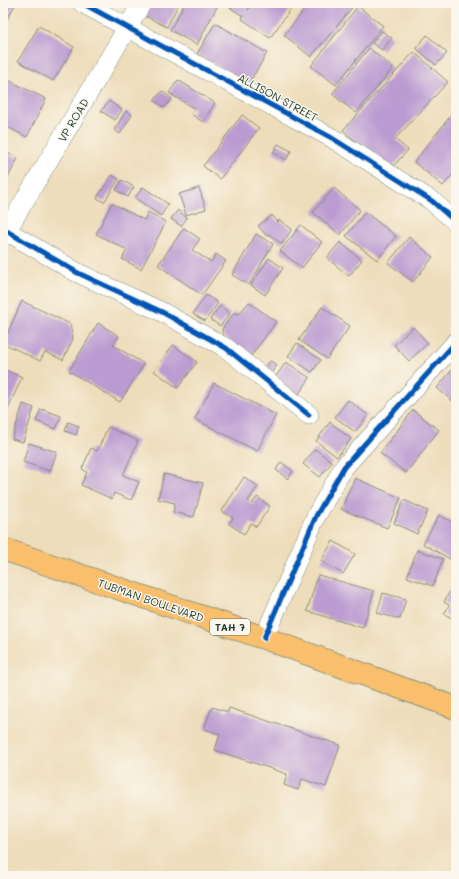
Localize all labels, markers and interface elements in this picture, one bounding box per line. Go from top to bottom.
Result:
street label: ALLISON STREET [235,70,321,124]
street label: VP ROAD [54,95,92,145]
street label: TUBMAN BOULEVARD [96,575,206,625]
road number: TAH 7 [210,619,250,635]

